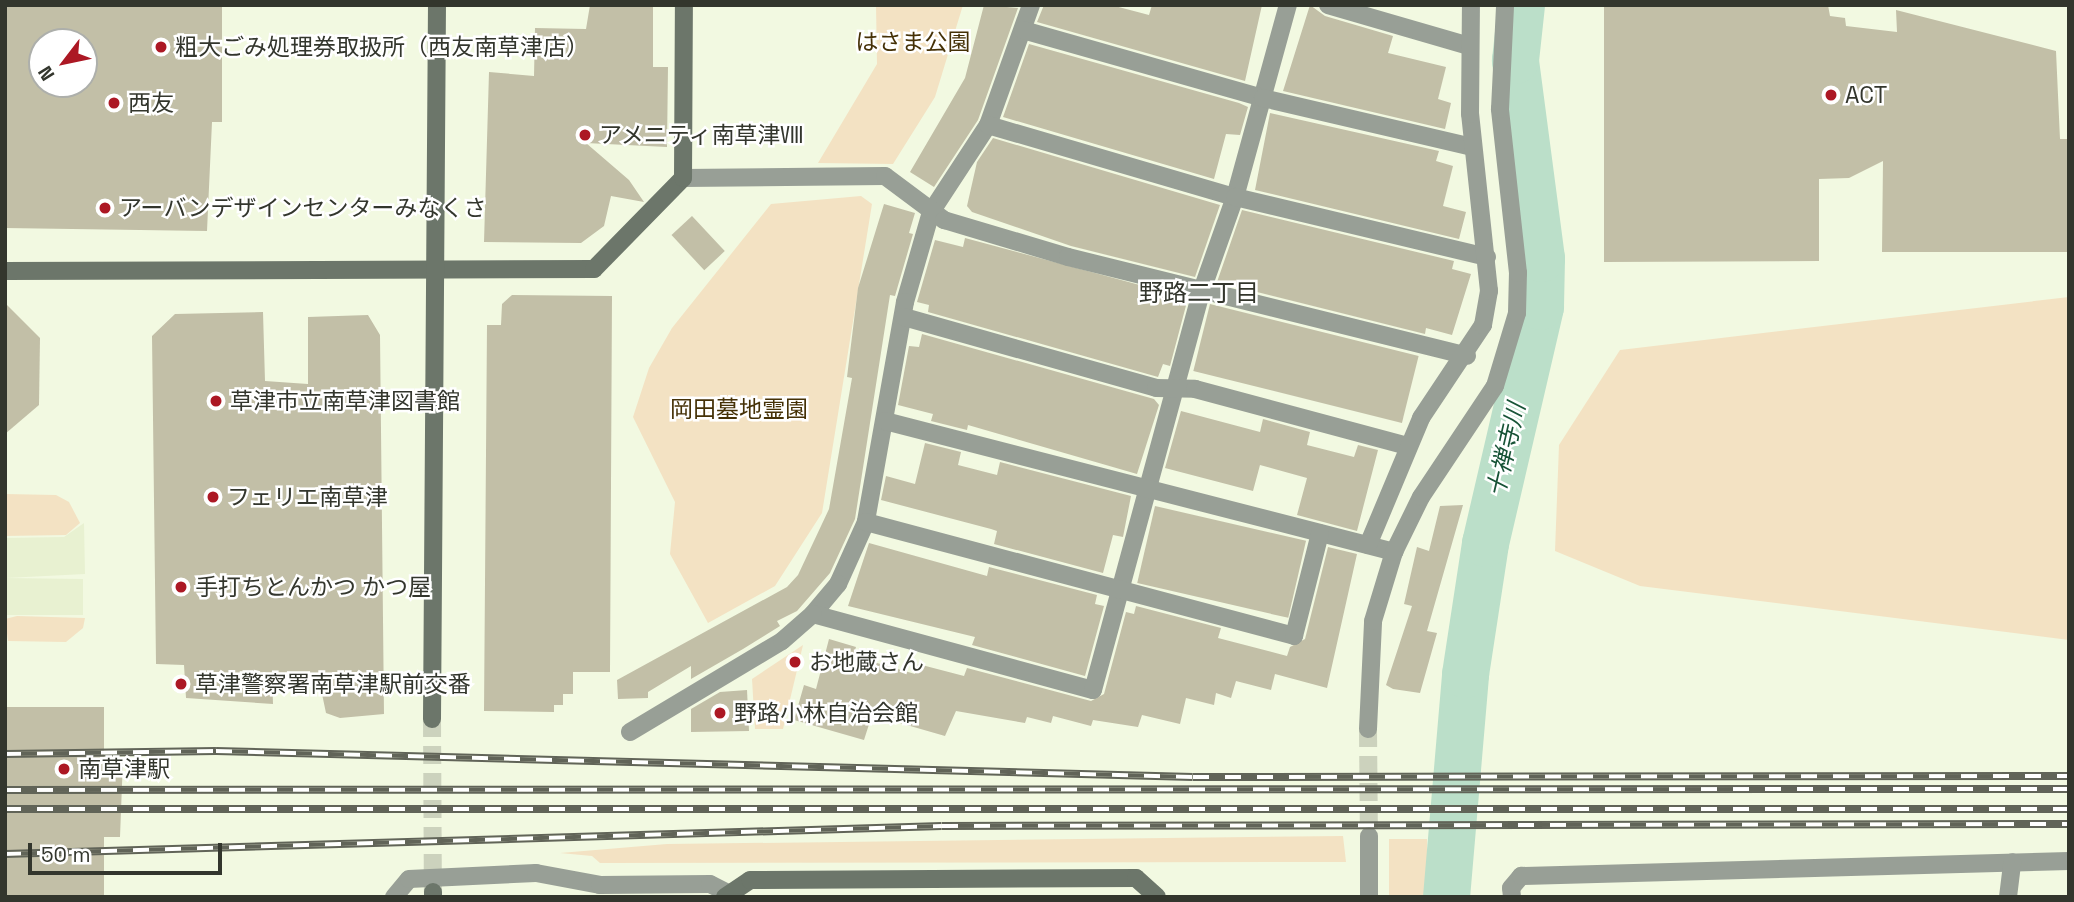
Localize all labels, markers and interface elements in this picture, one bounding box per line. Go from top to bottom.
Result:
north arrow [28,28,98,98]
park label: はさま公園 [856,28,970,56]
place label: 粗大ごみ処理券取扱所（西友南草津店） [175,33,589,61]
marker: 粗大ごみ処理券取扱所（西友南草津店） [153,39,169,55]
text: N [32,61,60,85]
place label: ACT [1845,81,1887,109]
marker: ACT [1823,87,1839,103]
place label: 西友 [128,89,174,117]
marker: 西友 [106,95,122,111]
place label: アメニティ南草津Ⅷ [599,121,806,149]
marker: アメニティ南草津Ⅷ [577,127,593,143]
place label: アーバンデザインセンターみなくさ [119,194,486,222]
marker: アーバンデザインセンターみなくさ [97,200,113,216]
district label: 野路二丁目 [1139,279,1259,307]
place label: 草津市立南草津図書館 [230,387,460,415]
marker: 草津市立南草津図書館 [208,393,224,409]
park label: 岡田墓地霊園 [670,395,808,423]
water label: 十禅寺川 [1481,400,1531,500]
place label: フェリエ南草津 [227,483,388,511]
marker: フェリエ南草津 [205,489,221,505]
place label: 手打ちとんかつ かつ屋 [195,573,431,601]
marker: 手打ちとんかつ かつ屋 [173,579,189,595]
place label: お地蔵さん [809,648,924,676]
marker: お地蔵さん [787,654,803,670]
place label: 草津警察署南草津駅前交番 [195,670,471,698]
marker: 草津警察署南草津駅前交番 [173,676,189,692]
place label: 野路小林自治会館 [734,699,918,727]
marker: 野路小林自治会館 [712,705,728,721]
place label: 南草津駅 [78,755,170,783]
marker: 南草津駅 [56,761,72,777]
scale bar [32,828,226,872]
text: 50 m [41,841,91,868]

